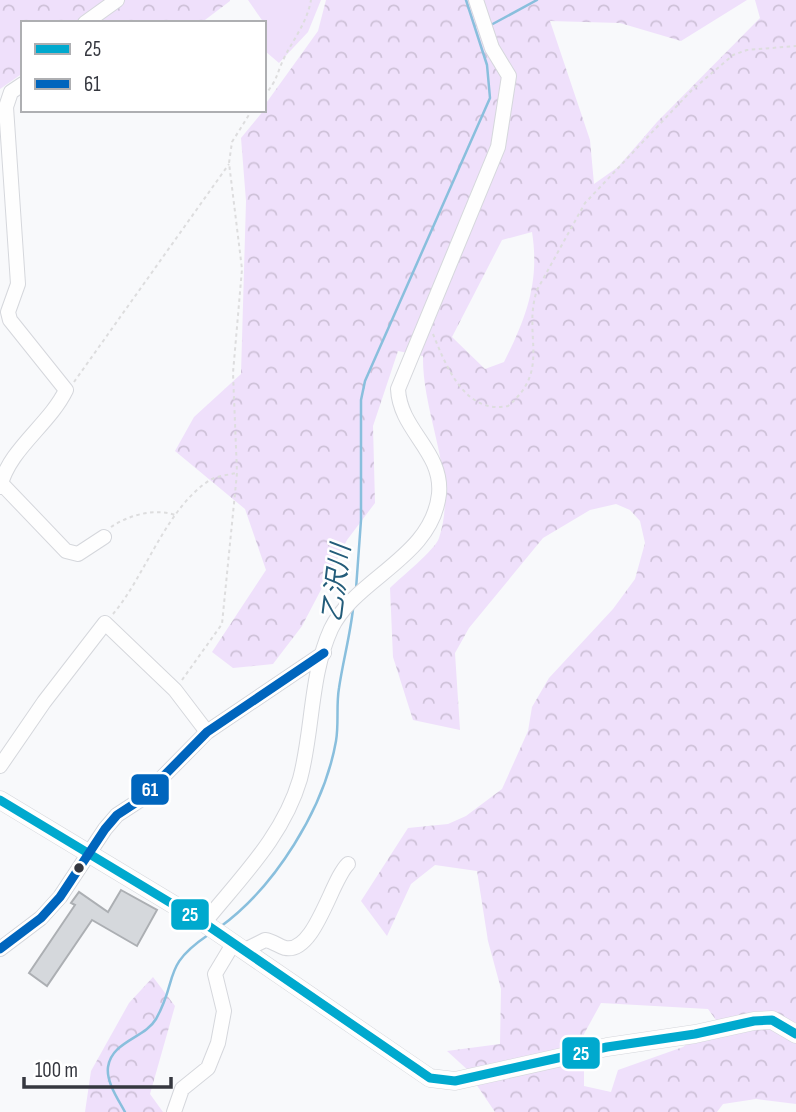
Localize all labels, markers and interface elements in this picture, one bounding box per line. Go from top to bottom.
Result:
legend [21,21,266,112]
text: 25 [84,37,101,62]
text: 61 [84,72,101,97]
water label: 乙沢川 [317,540,358,624]
line badge: 61 [130,773,170,806]
text: 61 [142,779,159,802]
unlabelled marker [72,861,86,875]
line badge: 25 [170,898,210,931]
text: 25 [182,904,198,927]
line badge: 25 [561,1036,601,1070]
text: 25 [573,1043,589,1066]
scale bar [24,1046,172,1090]
text: 100 m [35,1058,78,1083]

